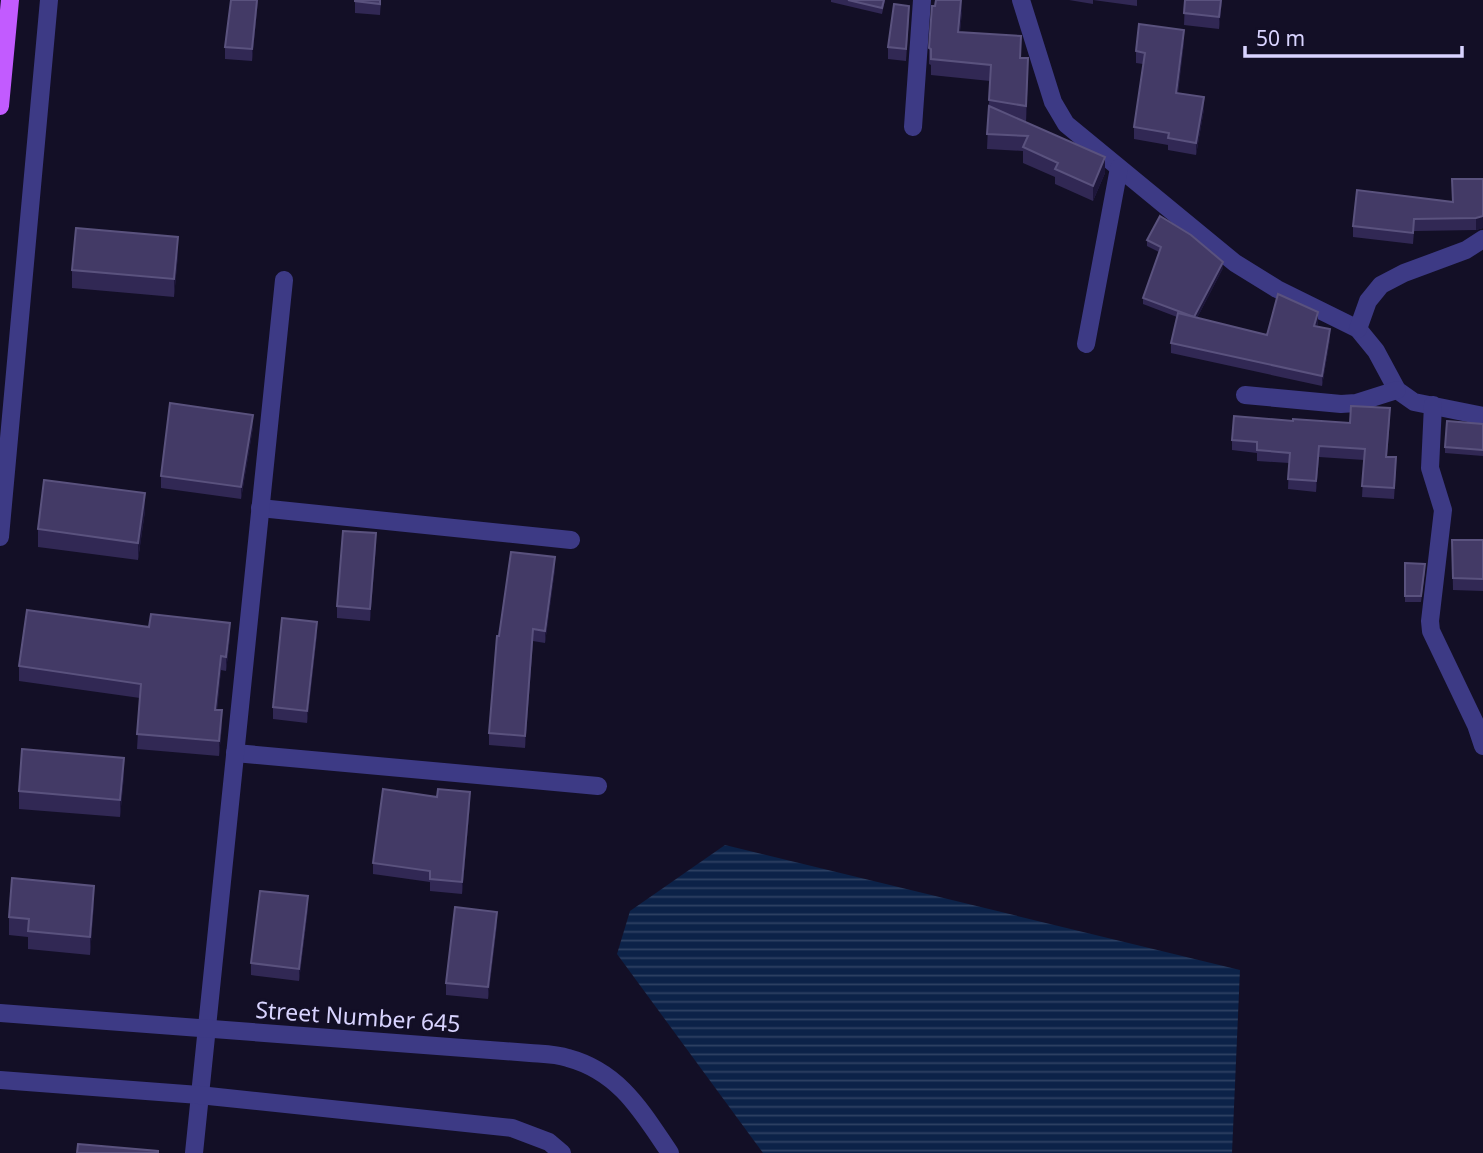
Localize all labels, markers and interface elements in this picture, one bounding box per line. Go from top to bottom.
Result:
scale bar [1245,14,1462,58]
text: 50 m [1256,24,1305,52]
street label: Street Number 645 [254,993,462,1039]

